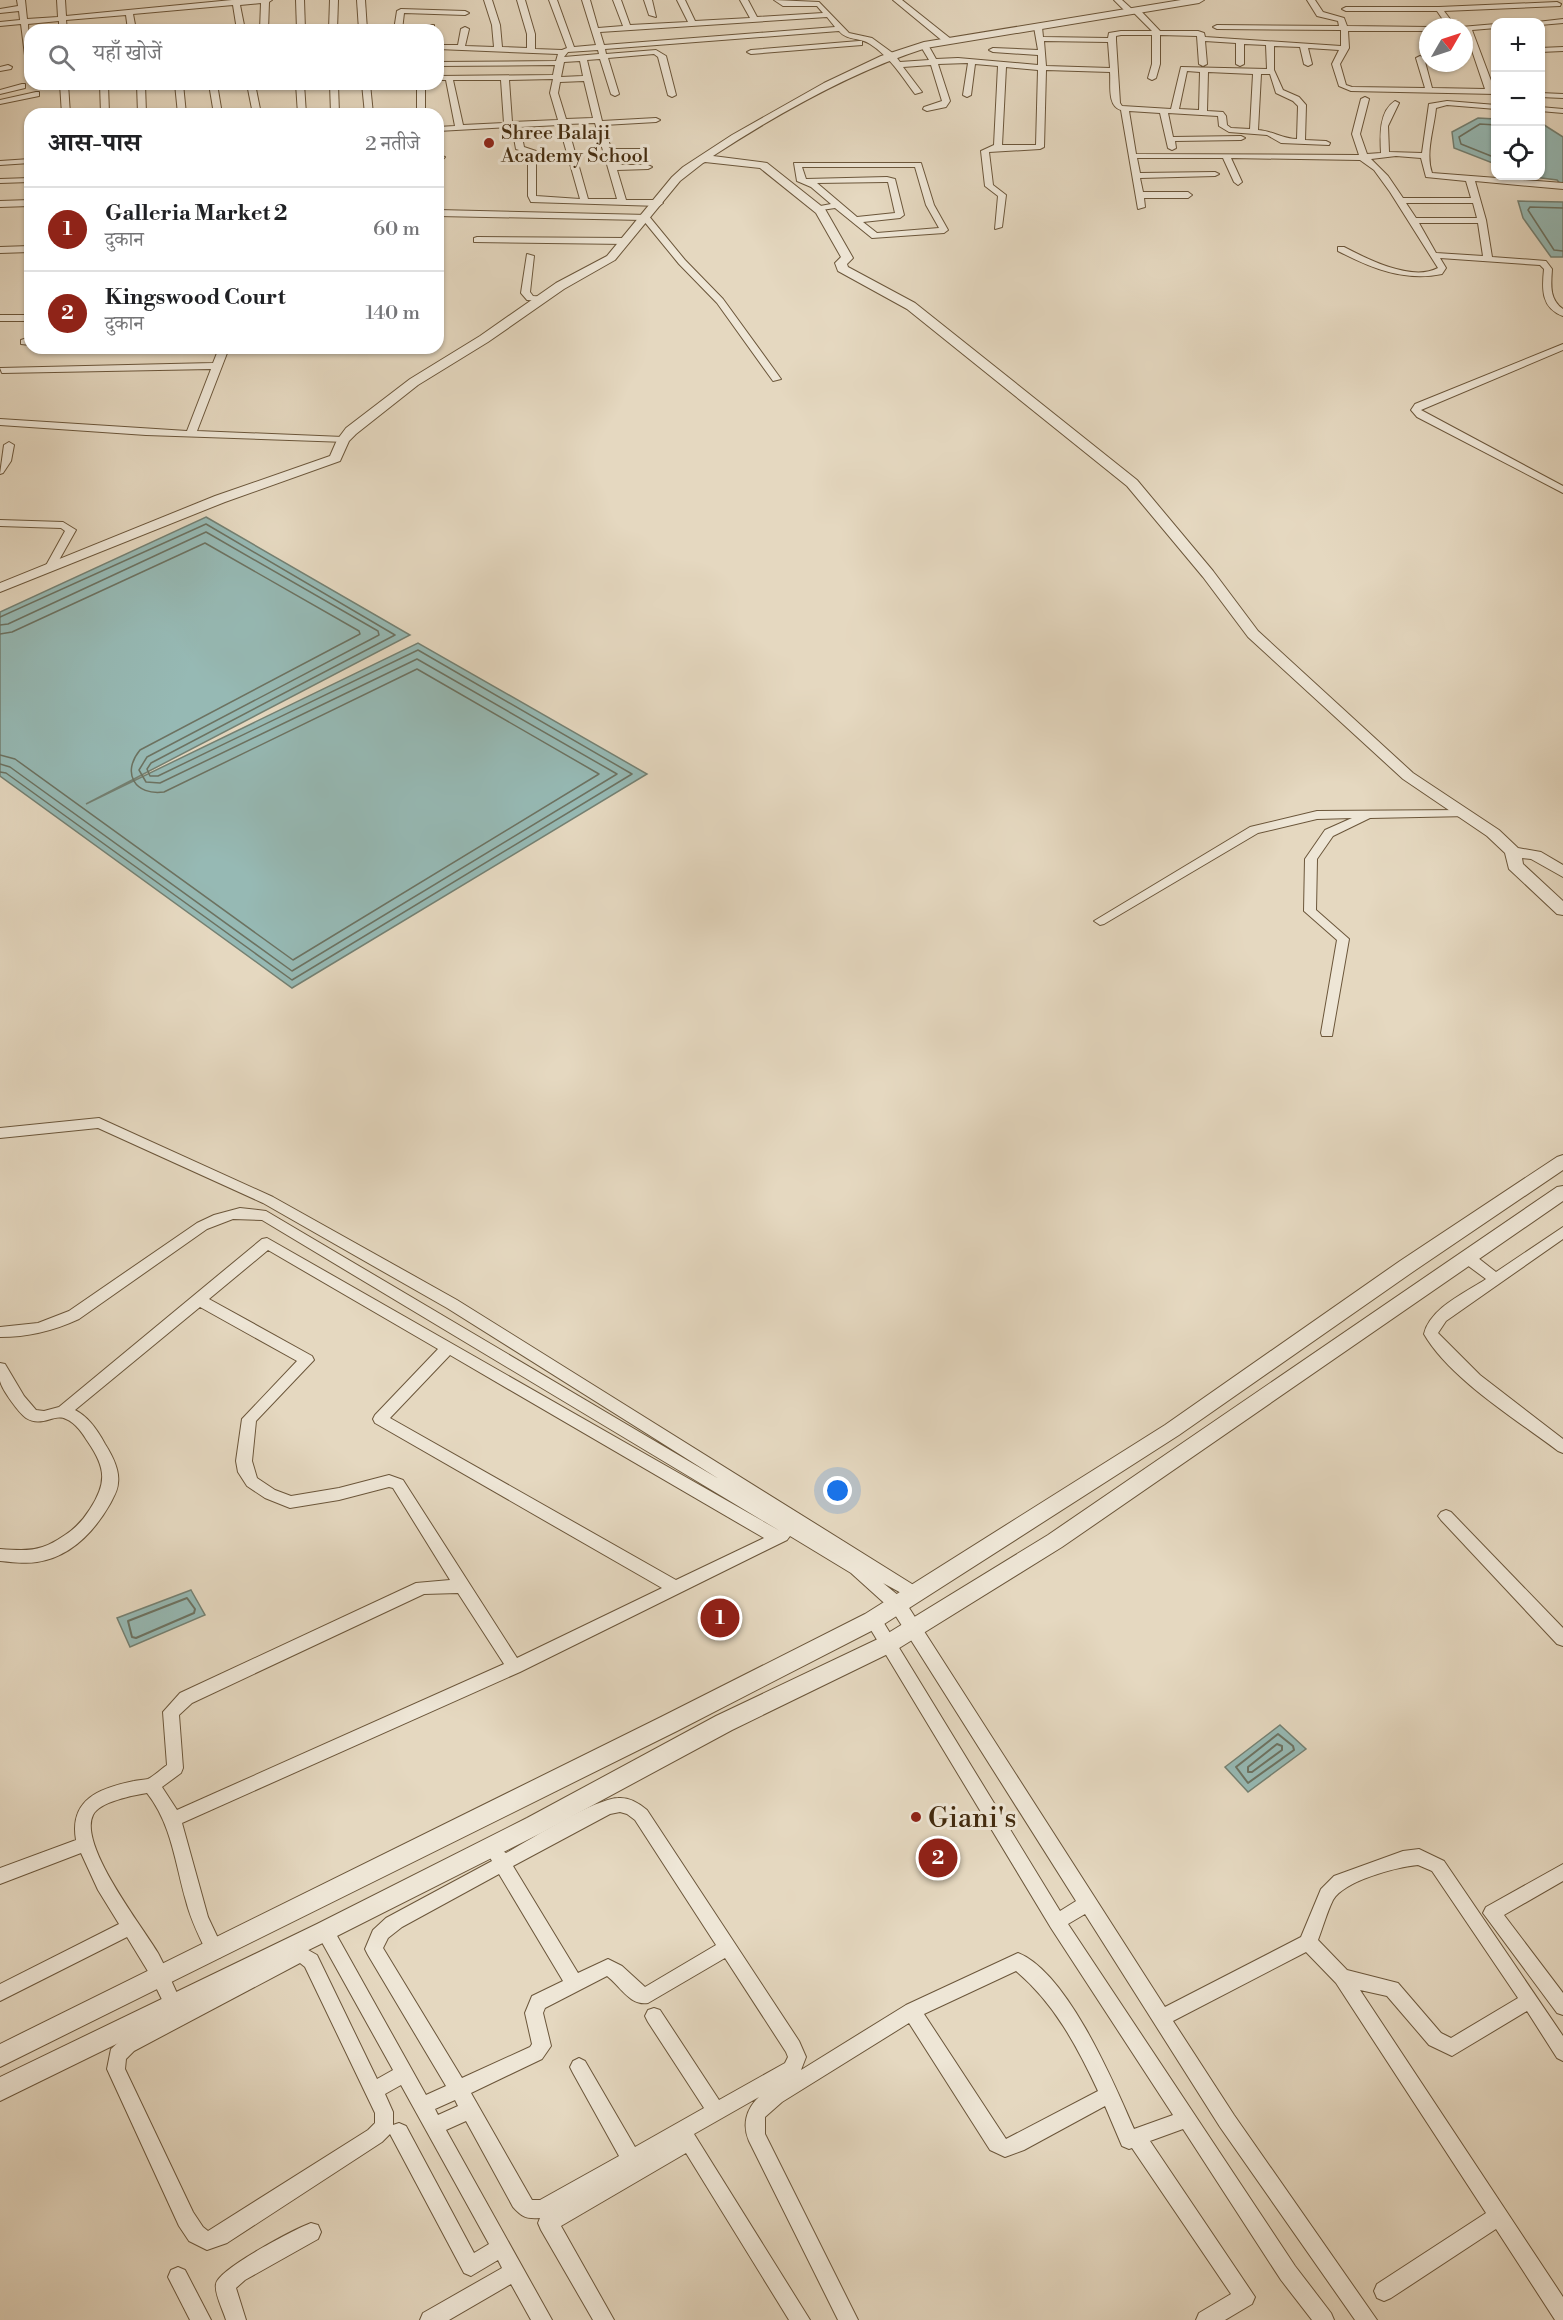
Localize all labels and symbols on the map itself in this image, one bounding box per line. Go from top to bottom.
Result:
north arrow [1419,18,1473,72]
place label: Shree Balaji Academy School [500,121,649,169]
marker: Shree Balaji Academy School [482,136,496,150]
your location [823,1476,852,1505]
pin: 1 [700,1596,740,1640]
place label: Giani's [928,1801,1017,1836]
marker: Giani's [909,1810,923,1824]
pin: 2 [918,1836,958,1880]

